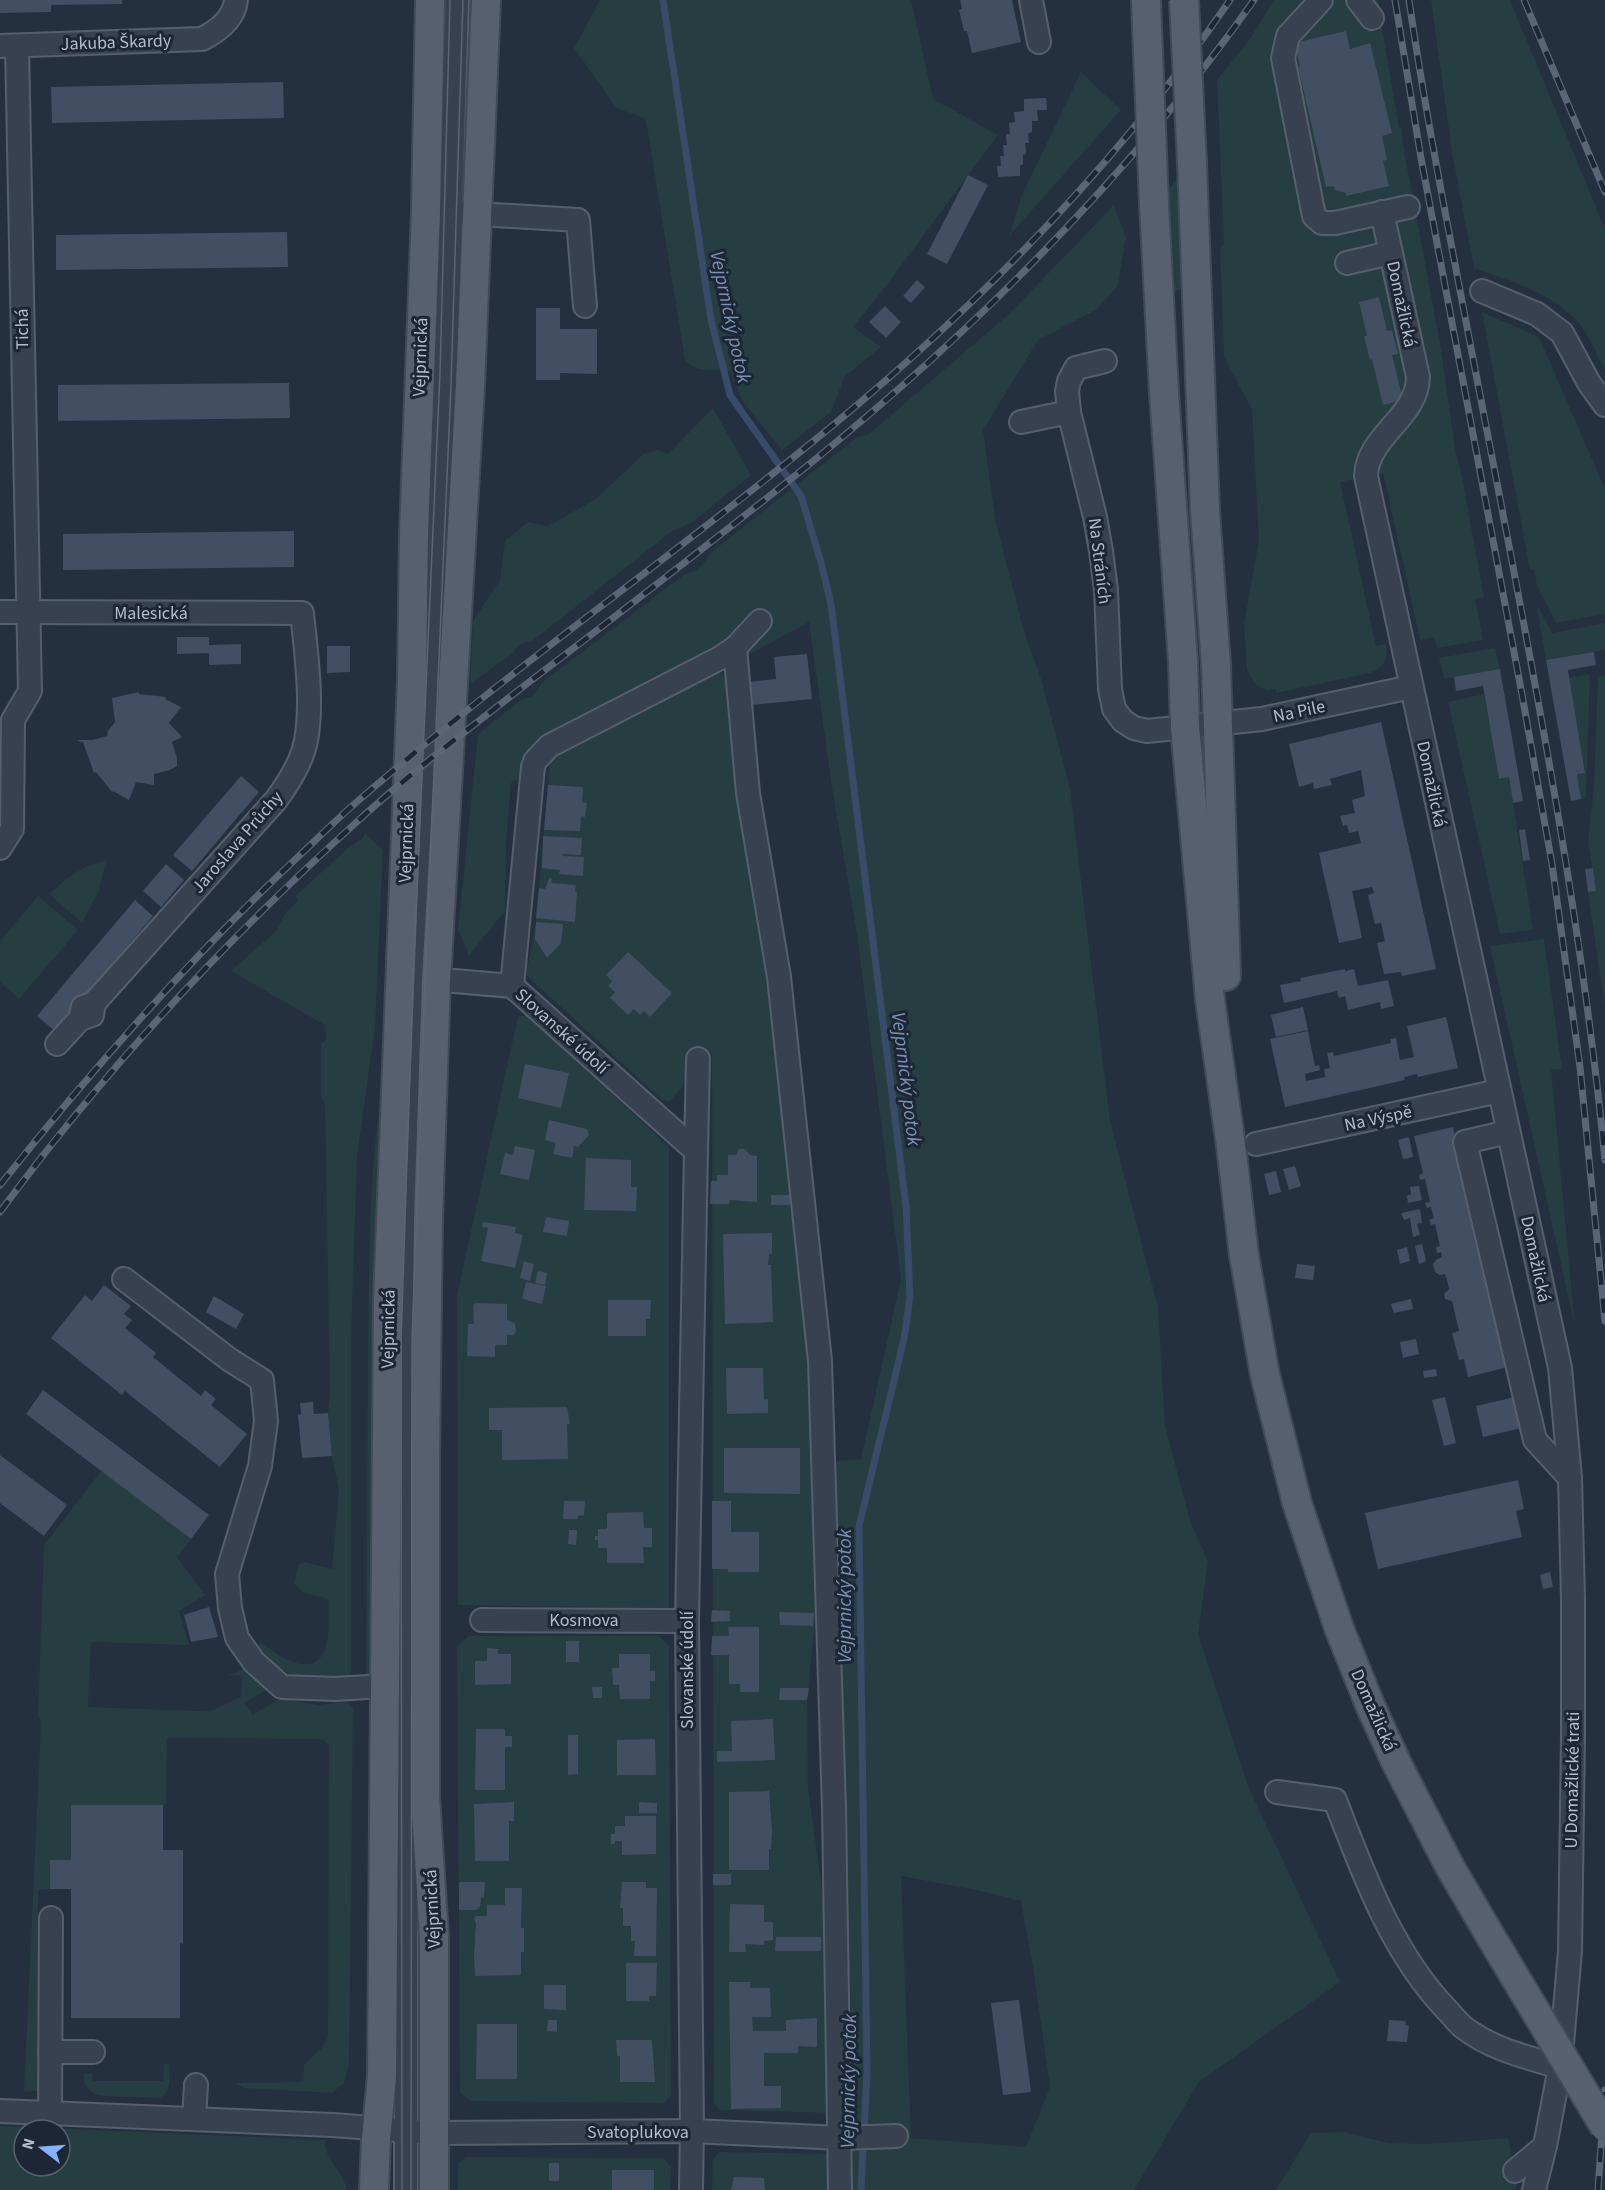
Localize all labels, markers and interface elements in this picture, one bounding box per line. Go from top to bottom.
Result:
street label: Jakuba Škardy [60,28,172,57]
water label: Vejprnický potok [702,248,758,386]
street label: Domažlická [1380,259,1423,349]
street label: Tichá [10,308,35,350]
street label: Vejprnická [407,317,434,397]
street label: Na Stráních [1082,516,1117,606]
street label: Malesická [114,601,188,626]
street label: Na Pile [1271,694,1327,729]
street label: Domažlická [1410,739,1453,829]
street label: Jaroslava Průchy [186,785,289,899]
street label: Vejprnická [393,803,420,883]
street label: Slovanské údolí [509,983,614,1081]
water label: Vejprnický potok [884,1011,928,1148]
street label: Na Výspě [1342,1099,1414,1138]
street label: Domažlická [1514,1214,1557,1304]
street label: Vejprnická [375,1289,402,1369]
water label: Vejprnický potok [831,1528,859,1663]
street label: Kosmova [549,1608,619,1633]
street label: Slovanské údolí [675,1610,700,1729]
street label: Domažlická [1344,1665,1403,1755]
street label: U Domažlické trati [1559,1711,1586,1849]
street label: Vejprnická [418,1869,447,1949]
water label: Vejprnický potok [834,2013,864,2149]
north arrow [12,2118,72,2178]
street label: Svatoplukova [587,2120,689,2145]
text: N [17,2136,41,2152]

